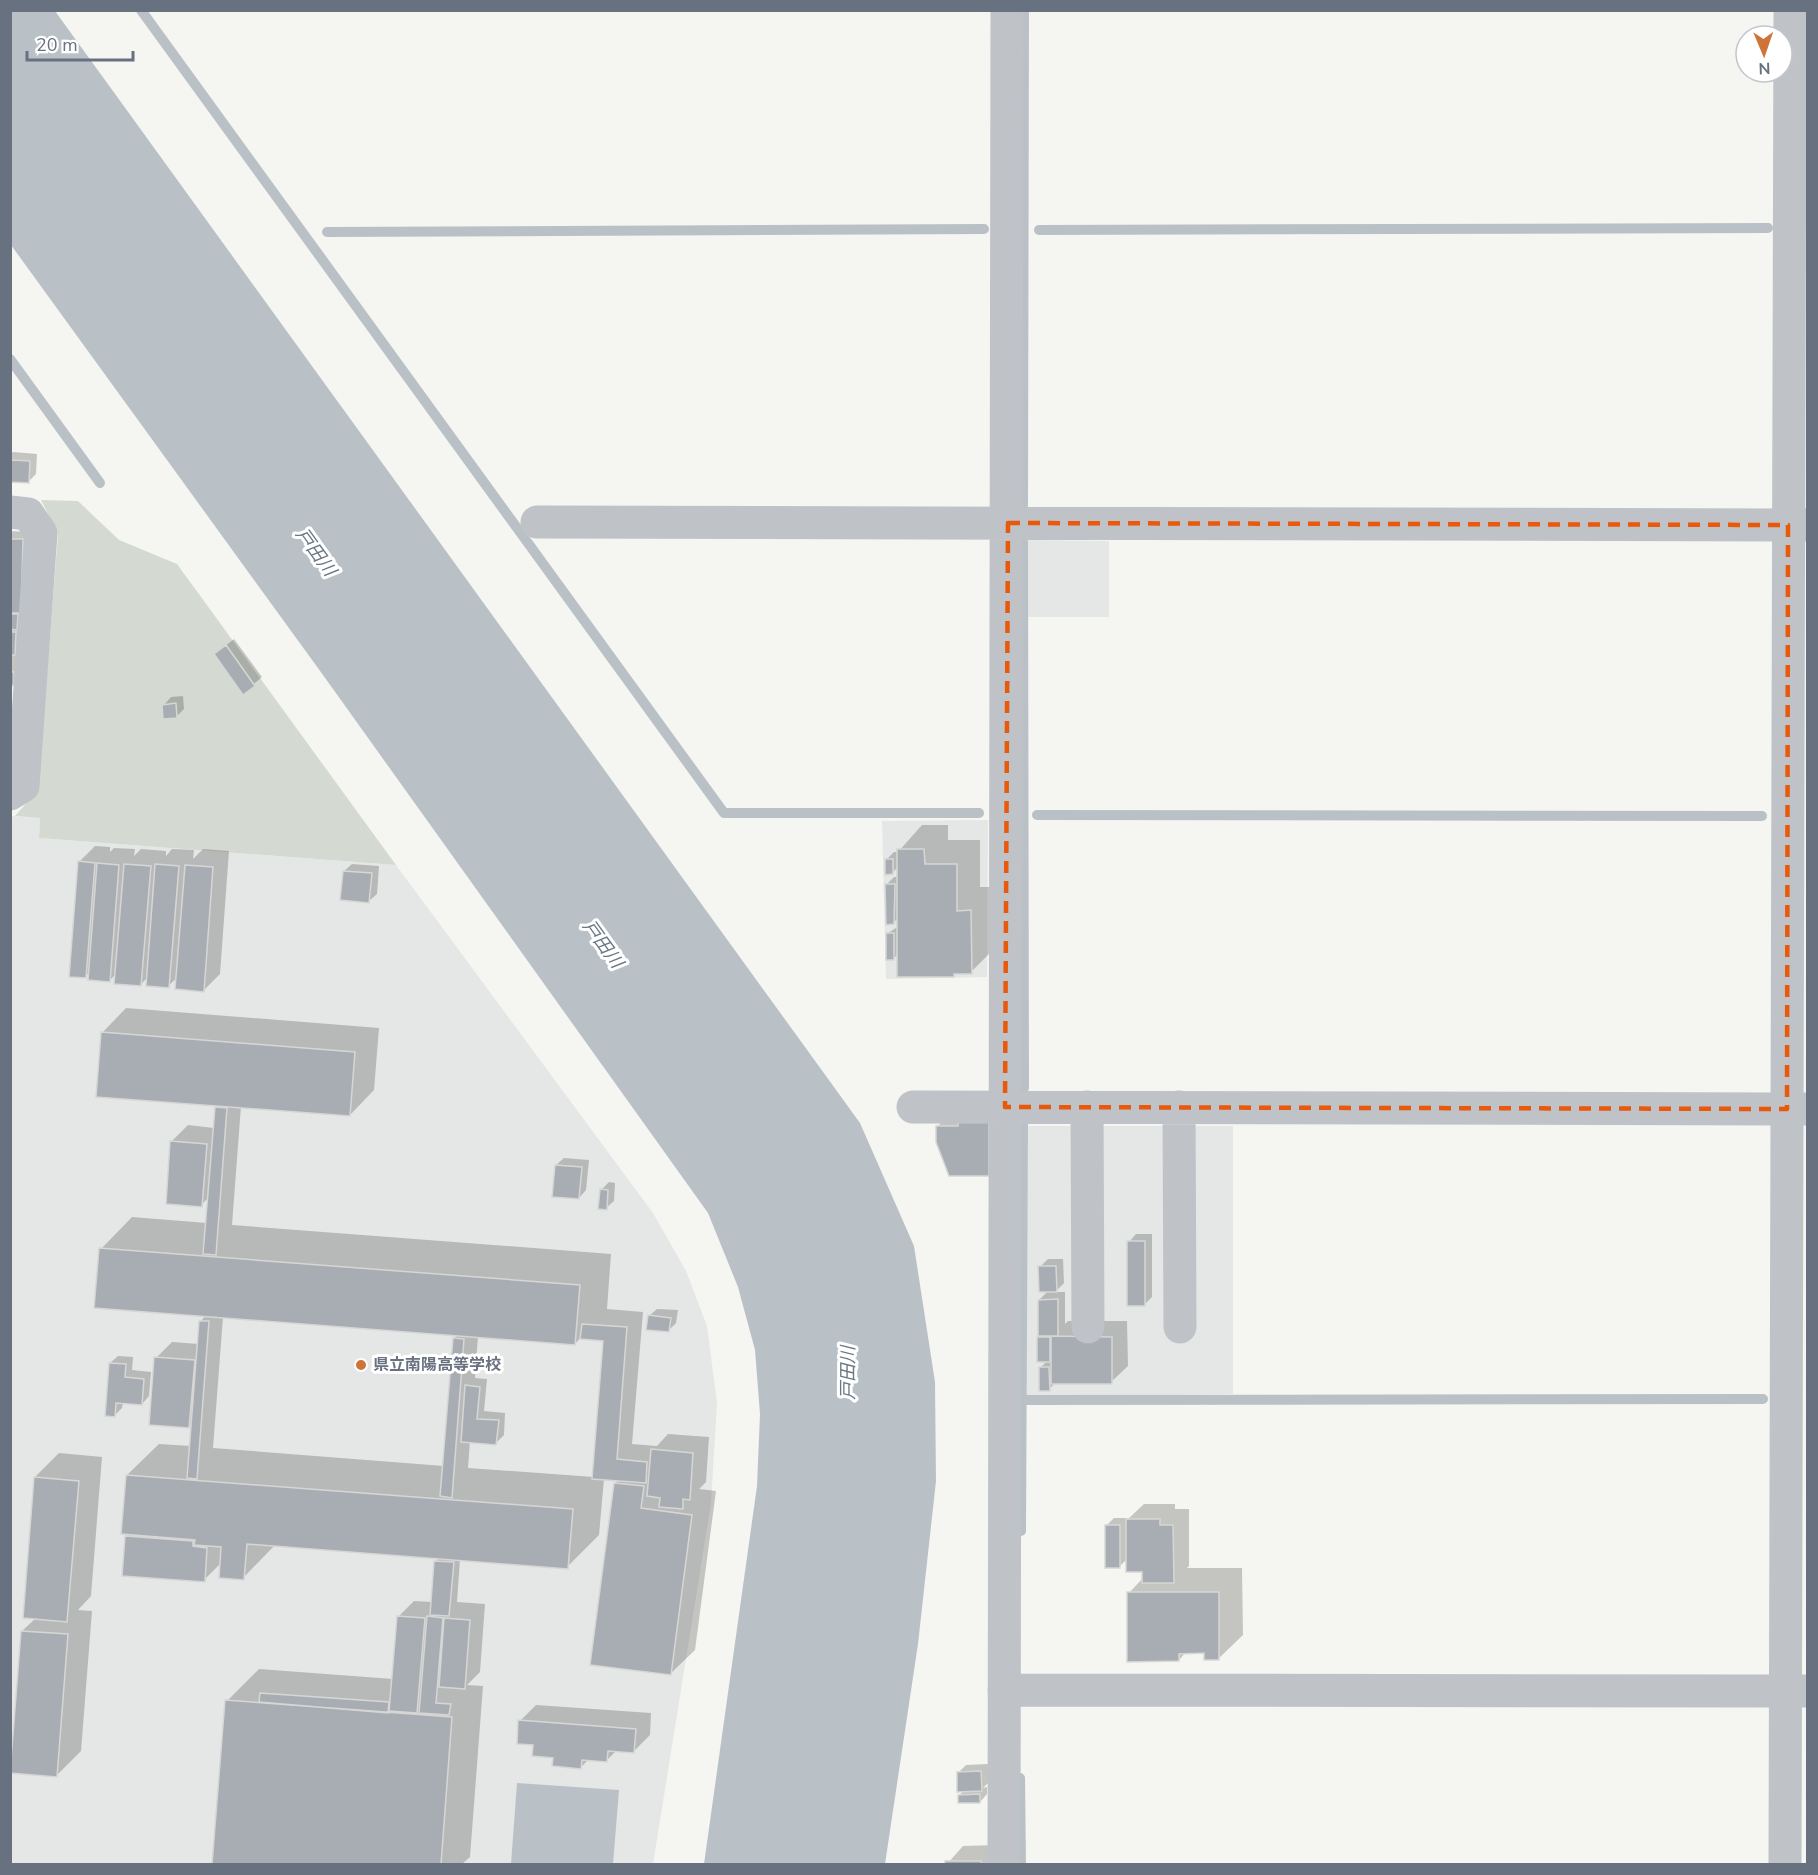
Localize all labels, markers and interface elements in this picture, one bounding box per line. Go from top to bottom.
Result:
scale bar [27,24,134,62]
north arrow [1734,24,1794,84]
text: 20 m [36,33,78,57]
text: N [1758,57,1771,79]
water label: 戸田川 [290,523,343,583]
water label: 戸田川 [577,915,630,975]
water label: 戸田川 [836,1344,860,1400]
place label: 県立南陽高等学校 [373,1354,501,1376]
marker: 県立南陽高等学校 [354,1358,368,1372]

